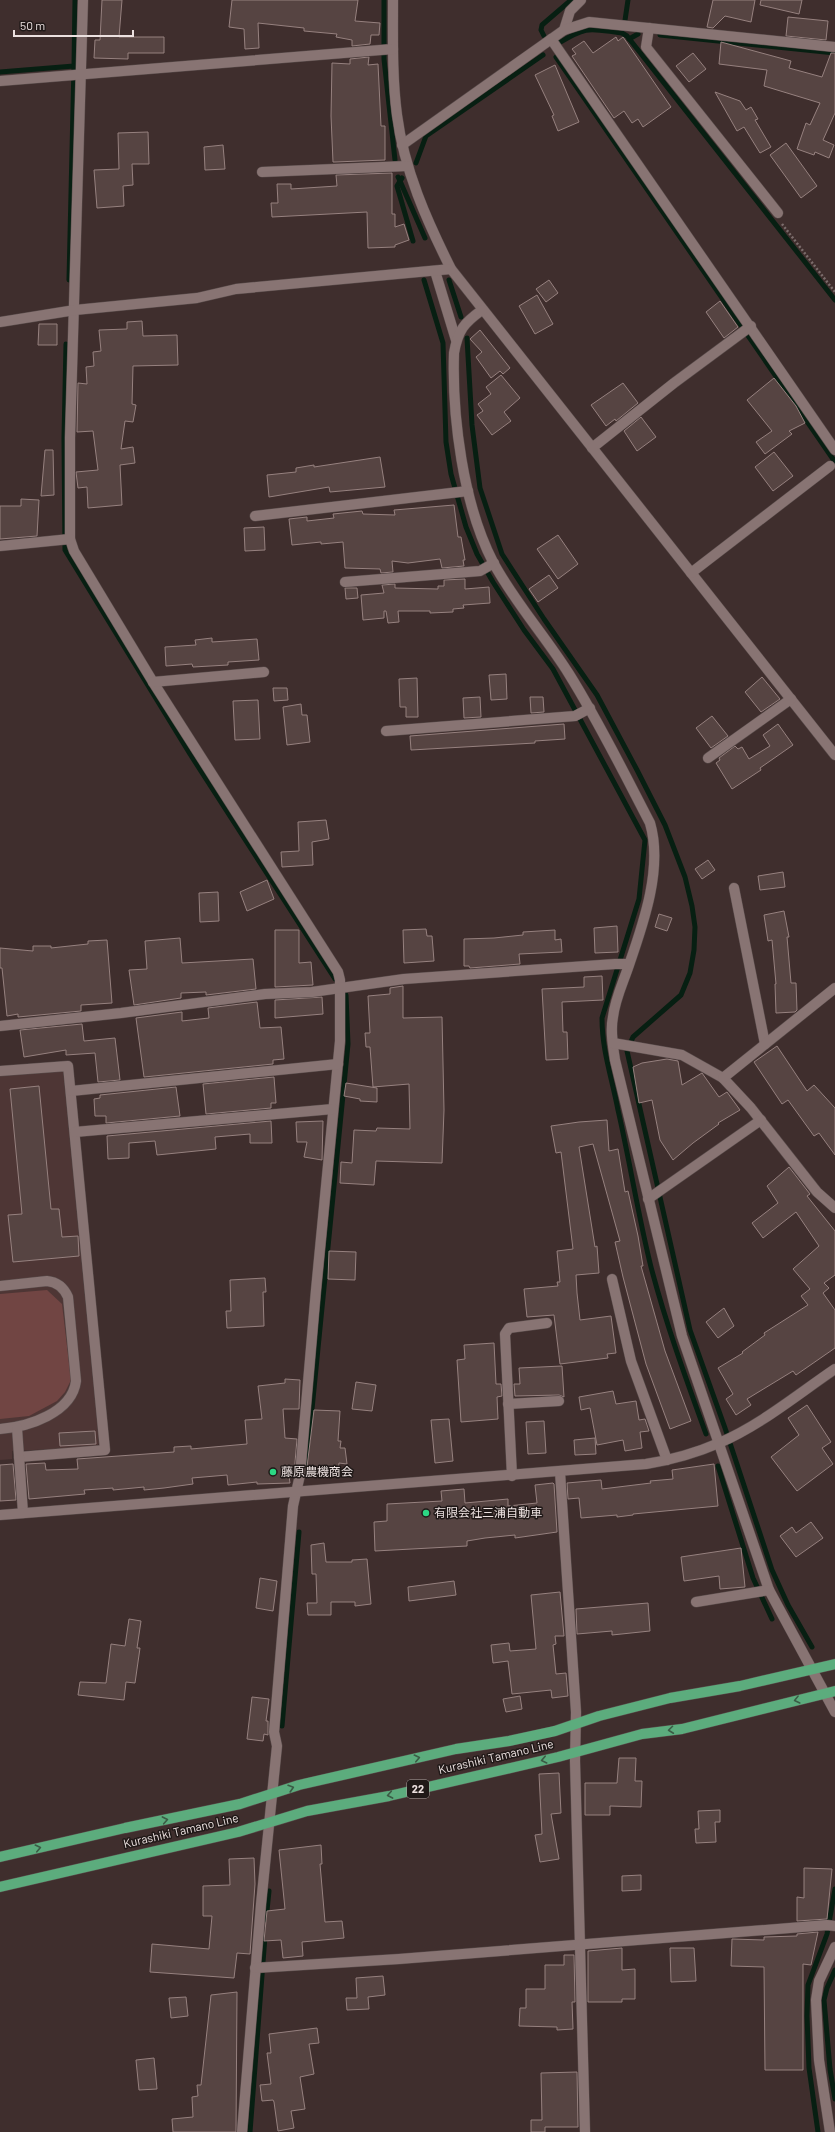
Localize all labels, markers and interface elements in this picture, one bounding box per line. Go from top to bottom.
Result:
scale bar [14,12,133,38]
text: 50 m [20,18,45,32]
place label: 藤原農機商会 [281,1464,353,1478]
marker: 藤原農機商会 [268,1467,278,1477]
place label: 有限会社三浦自動車 [434,1505,542,1519]
marker: 有限会社三浦自動車 [421,1508,431,1518]
one-way arrow [794,1696,800,1704]
one-way arrow [668,1725,674,1734]
street label: Kurashiki Tamano Line [437,1736,555,1776]
one-way arrow [414,1754,420,1762]
one-way arrow [541,1755,548,1763]
road number: 22 [407,1780,429,1798]
one-way arrow [287,1784,294,1793]
one-way arrow [387,1791,394,1799]
street label: Kurashiki Tamano Line [122,1810,240,1850]
one-way arrow [162,1816,168,1824]
one-way arrow [34,1844,41,1853]

